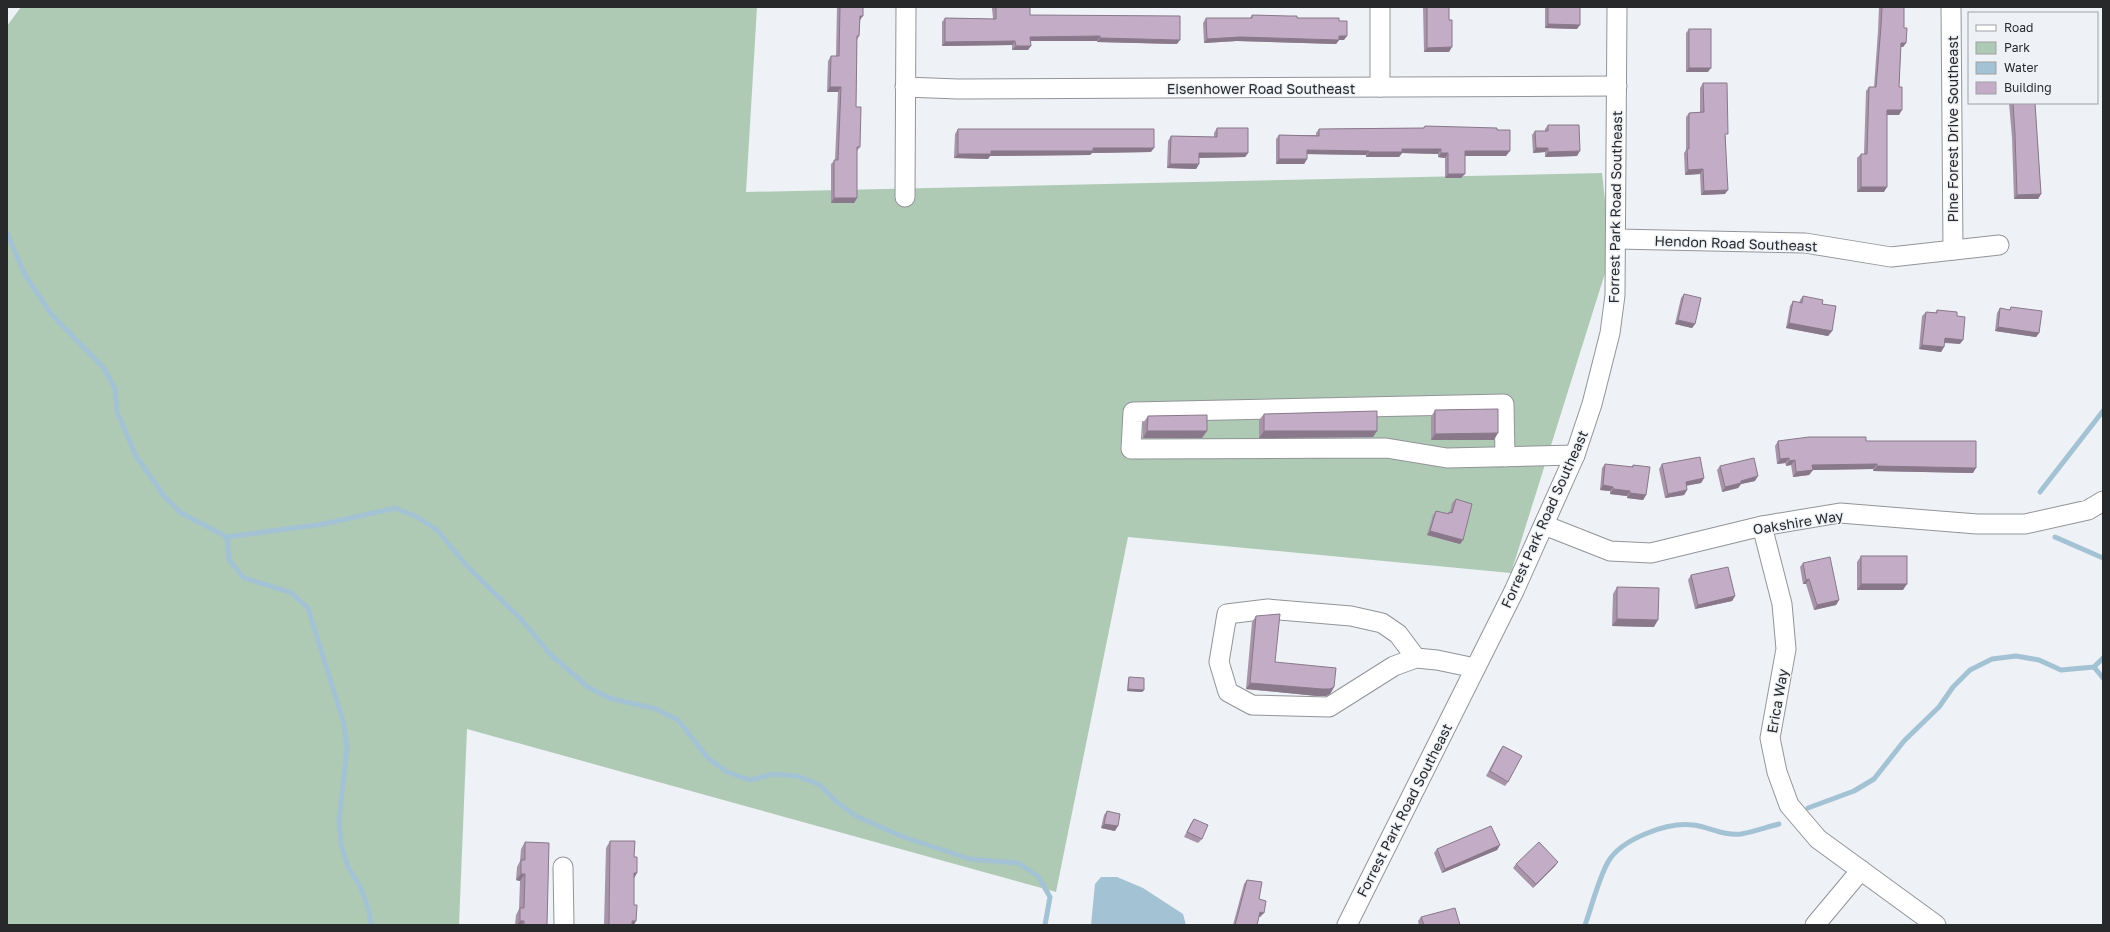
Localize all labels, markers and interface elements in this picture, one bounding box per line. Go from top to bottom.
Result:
legend [1968,12,2098,104]
text: Road [2004,20,2033,35]
street label: Pine Forest Drive Southeast [1944,36,1961,222]
text: Park [2004,40,2030,55]
text: Water [2004,60,2038,75]
street label: Eisenhower Road Southeast [1167,80,1355,97]
text: Building [2004,80,2052,95]
street label: Forrest Park Road Southeast [1605,111,1625,303]
street label: Hendon Road Southeast [1654,232,1818,254]
street label: Forrest Park Road Southeast [1497,428,1591,610]
street label: Oakshire Way [1752,506,1845,538]
street label: Erica Way [1763,667,1791,735]
street label: Forrest Park Road Southeast [1353,720,1455,900]

